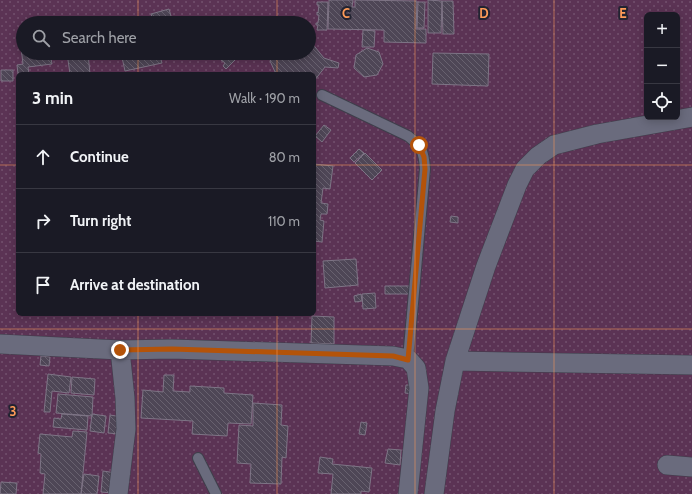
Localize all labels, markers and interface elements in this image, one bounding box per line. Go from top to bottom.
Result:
text: C [342,5,350,21]
text: D [479,5,489,21]
text: E [619,5,627,21]
map controls [644,12,680,120]
button: + [644,12,680,48]
search box [16,16,316,60]
icon: search [30,27,52,49]
text: Search here [62,29,137,47]
button: − [644,48,680,84]
button: locate [644,84,680,120]
text: 3 min [32,88,73,108]
text: Walk · 190 m [229,90,300,106]
route start [410,136,428,154]
icon: ahead [32,146,54,168]
text: Continue [70,148,129,166]
text: 80 m [269,149,300,165]
icon: right [32,210,54,232]
text: Turn right [70,212,131,230]
text: 110 m [268,213,300,229]
icon: arrive [32,274,54,296]
text: Arrive at destination [70,276,200,294]
route end [111,341,129,359]
text: 3 [9,403,17,419]

